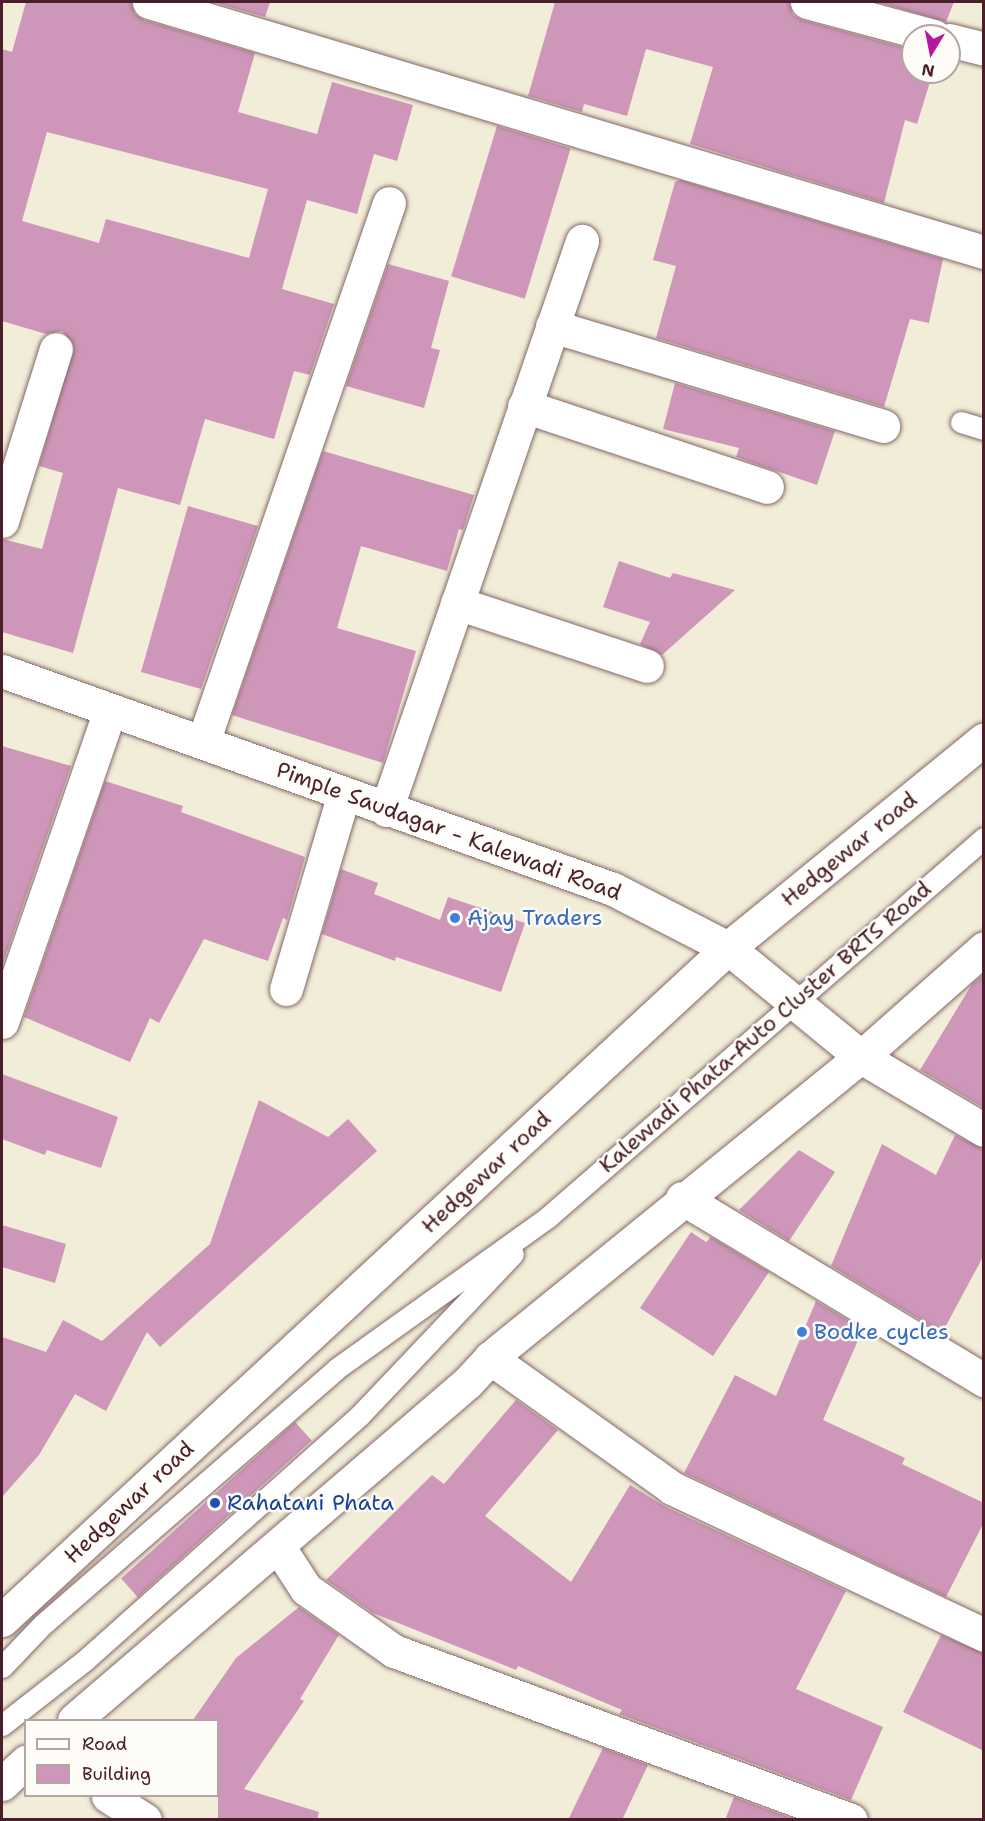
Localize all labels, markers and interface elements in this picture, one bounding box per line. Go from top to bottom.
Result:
north arrow [901,24,961,84]
text: N [920,59,936,82]
street label: Pimple Saudagar - Kalewadi Road [273,756,625,906]
street label: Hedgewar road [776,786,922,912]
street label: Kalewadi Phata-Auto Cluster BRTS Road [594,876,936,1178]
place label: Ajay Traders [467,905,602,931]
marker: Ajay Traders [448,911,462,925]
street label: Hedgewar road [416,1105,556,1239]
place label: Bodke cycles [814,1319,949,1345]
marker: Bodke cycles [795,1325,809,1339]
street label: Hedgewar road [59,1435,199,1569]
place label: Rahatani Phata [227,1490,394,1516]
marker: Rahatani Phata [208,1496,222,1510]
legend [24,1719,219,1797]
text: Road [82,1732,127,1756]
text: Building [82,1762,151,1786]

